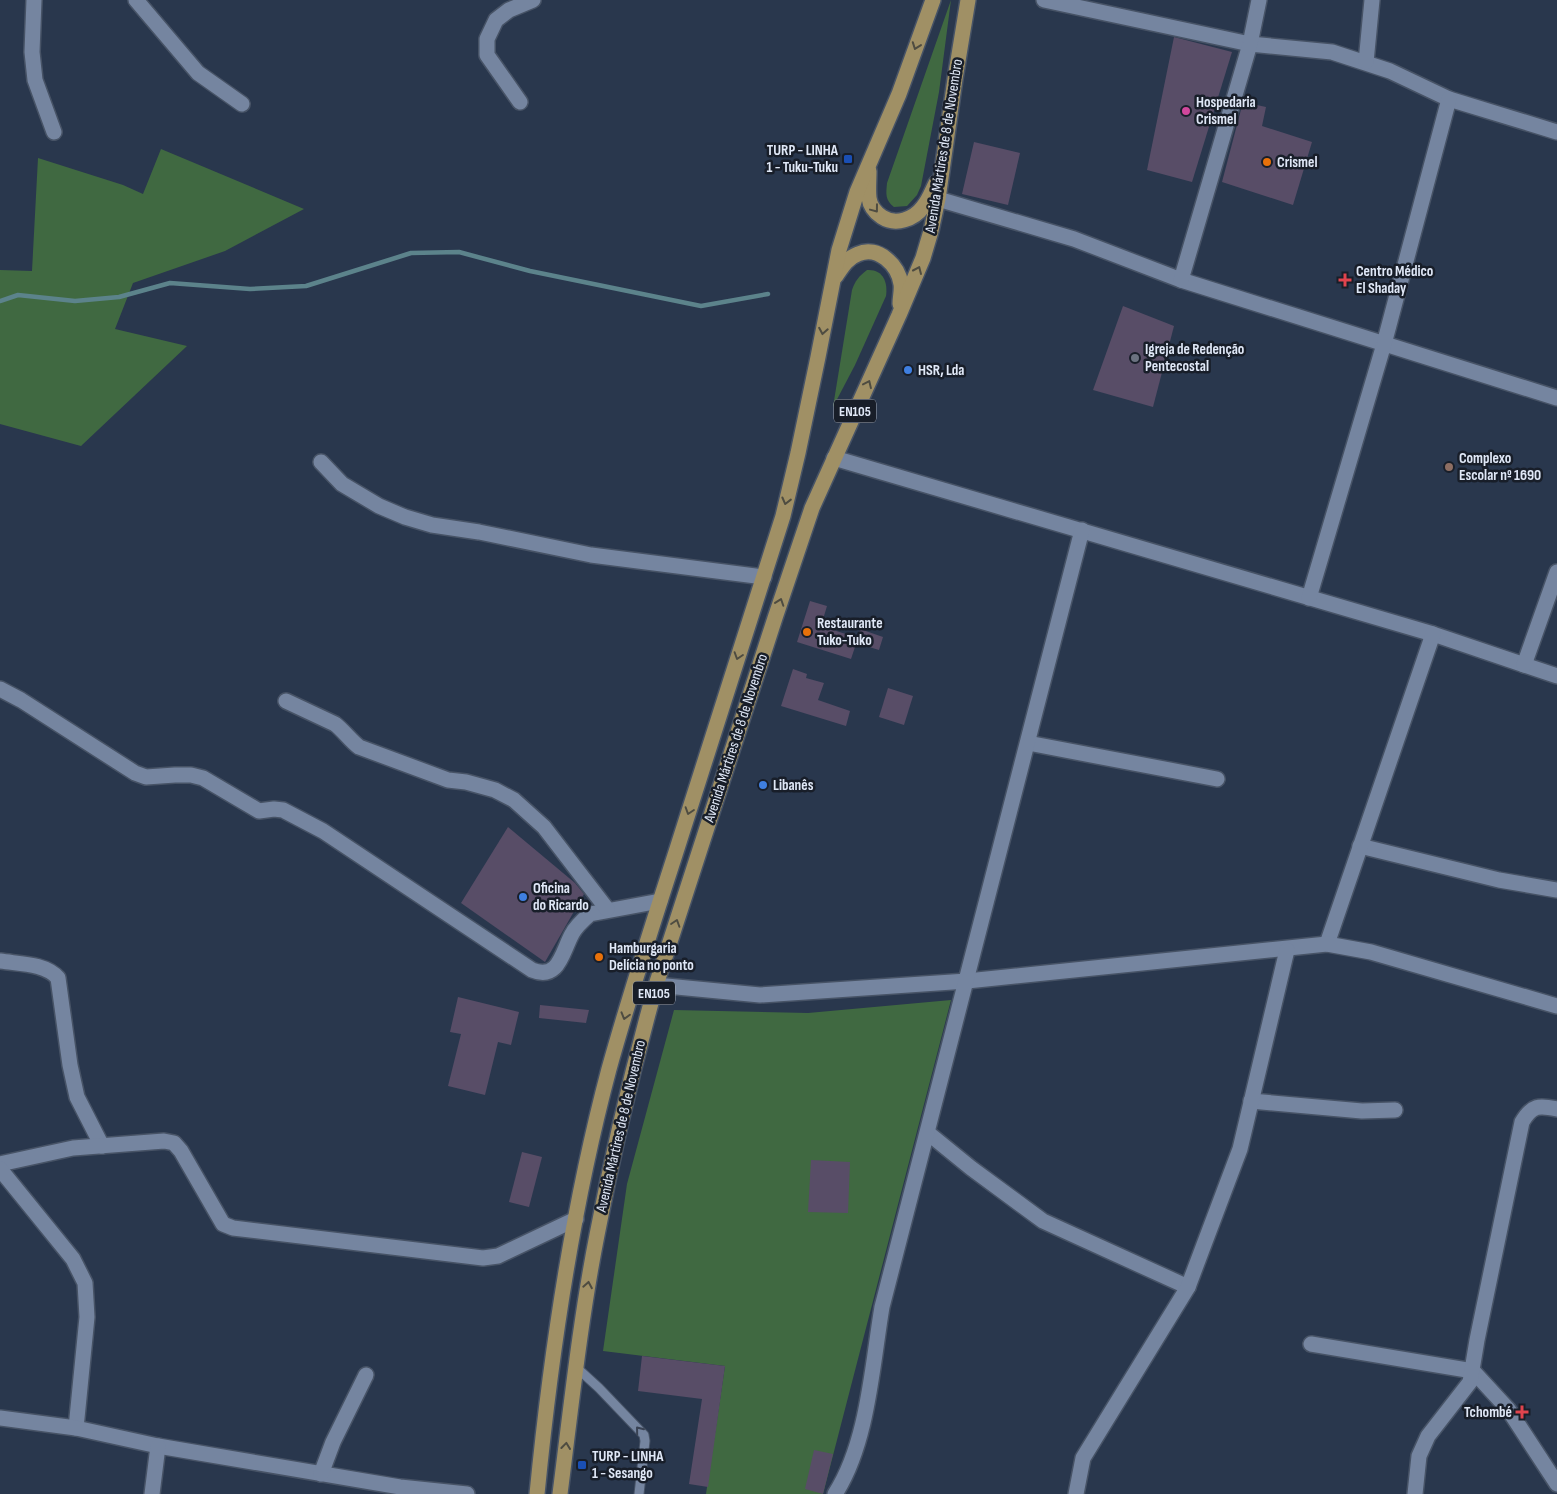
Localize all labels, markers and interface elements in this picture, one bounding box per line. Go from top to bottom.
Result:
one-way arrow [912,41,922,50]
street label: Avenida Mártires de 8 de Novembro [921,58,967,235]
place label: Hospedaria Crismel [1196,93,1256,129]
marker: Hospedaria Crismel [1180,105,1192,117]
place label: TURP - LINHA 1 - Tuku-Tuku [766,141,839,177]
marker: TURP - LINHA 1 - Tuku-Tuku [842,153,854,165]
place label: Crismel [1277,153,1317,172]
marker: Crismel [1261,156,1273,168]
one-way arrow [869,203,878,213]
place label: Centro Médico El Shaday [1356,262,1433,298]
one-way arrow [911,266,922,275]
marker: Centro Médico El Shaday [1338,273,1352,287]
one-way arrow [819,327,829,335]
place label: Igreja de Redenção Pentecostal [1145,340,1244,376]
marker: Igreja de Redenção Pentecostal [1129,352,1141,364]
place label: HSR, Lda [918,361,965,380]
marker: HSR, Lda [902,364,914,376]
one-way arrow [861,380,872,389]
road number: EN105 [834,400,876,422]
place label: Complexo Escolar nº 1690 [1459,449,1541,485]
marker: Complexo Escolar nº 1690 [1443,461,1455,473]
one-way arrow [782,496,792,504]
one-way arrow [774,598,784,607]
place label: Restaurante Tuko-Tuko [817,614,883,650]
marker: Restaurante Tuko-Tuko [801,626,813,638]
street label: Avenida Mártires de 8 de Novembro [699,651,772,826]
one-way arrow [734,651,744,660]
place label: Libanês [773,776,814,795]
marker: Libanês [757,779,769,791]
one-way arrow [685,806,695,814]
place label: Oficina do Ricardo [533,879,589,915]
marker: Oficina do Ricardo [517,891,529,903]
one-way arrow [671,920,681,928]
place label: Hamburgaria Delícia no ponto [609,939,694,975]
marker: Hamburgaria Delícia no ponto [593,951,605,963]
road number: EN105 [633,981,675,1004]
one-way arrow [620,1011,630,1019]
street label: Avenida Mártires de 8 de Novembro [592,1038,650,1215]
one-way arrow [583,1280,593,1289]
place label: Tchombé [1464,1403,1512,1422]
marker: Tchombé [1516,1406,1528,1418]
one-way arrow [635,1427,644,1436]
one-way arrow [560,1441,571,1449]
place label: TURP - LINHA 1 - Sesango [592,1447,664,1483]
marker: TURP - LINHA 1 - Sesango [576,1459,588,1471]

